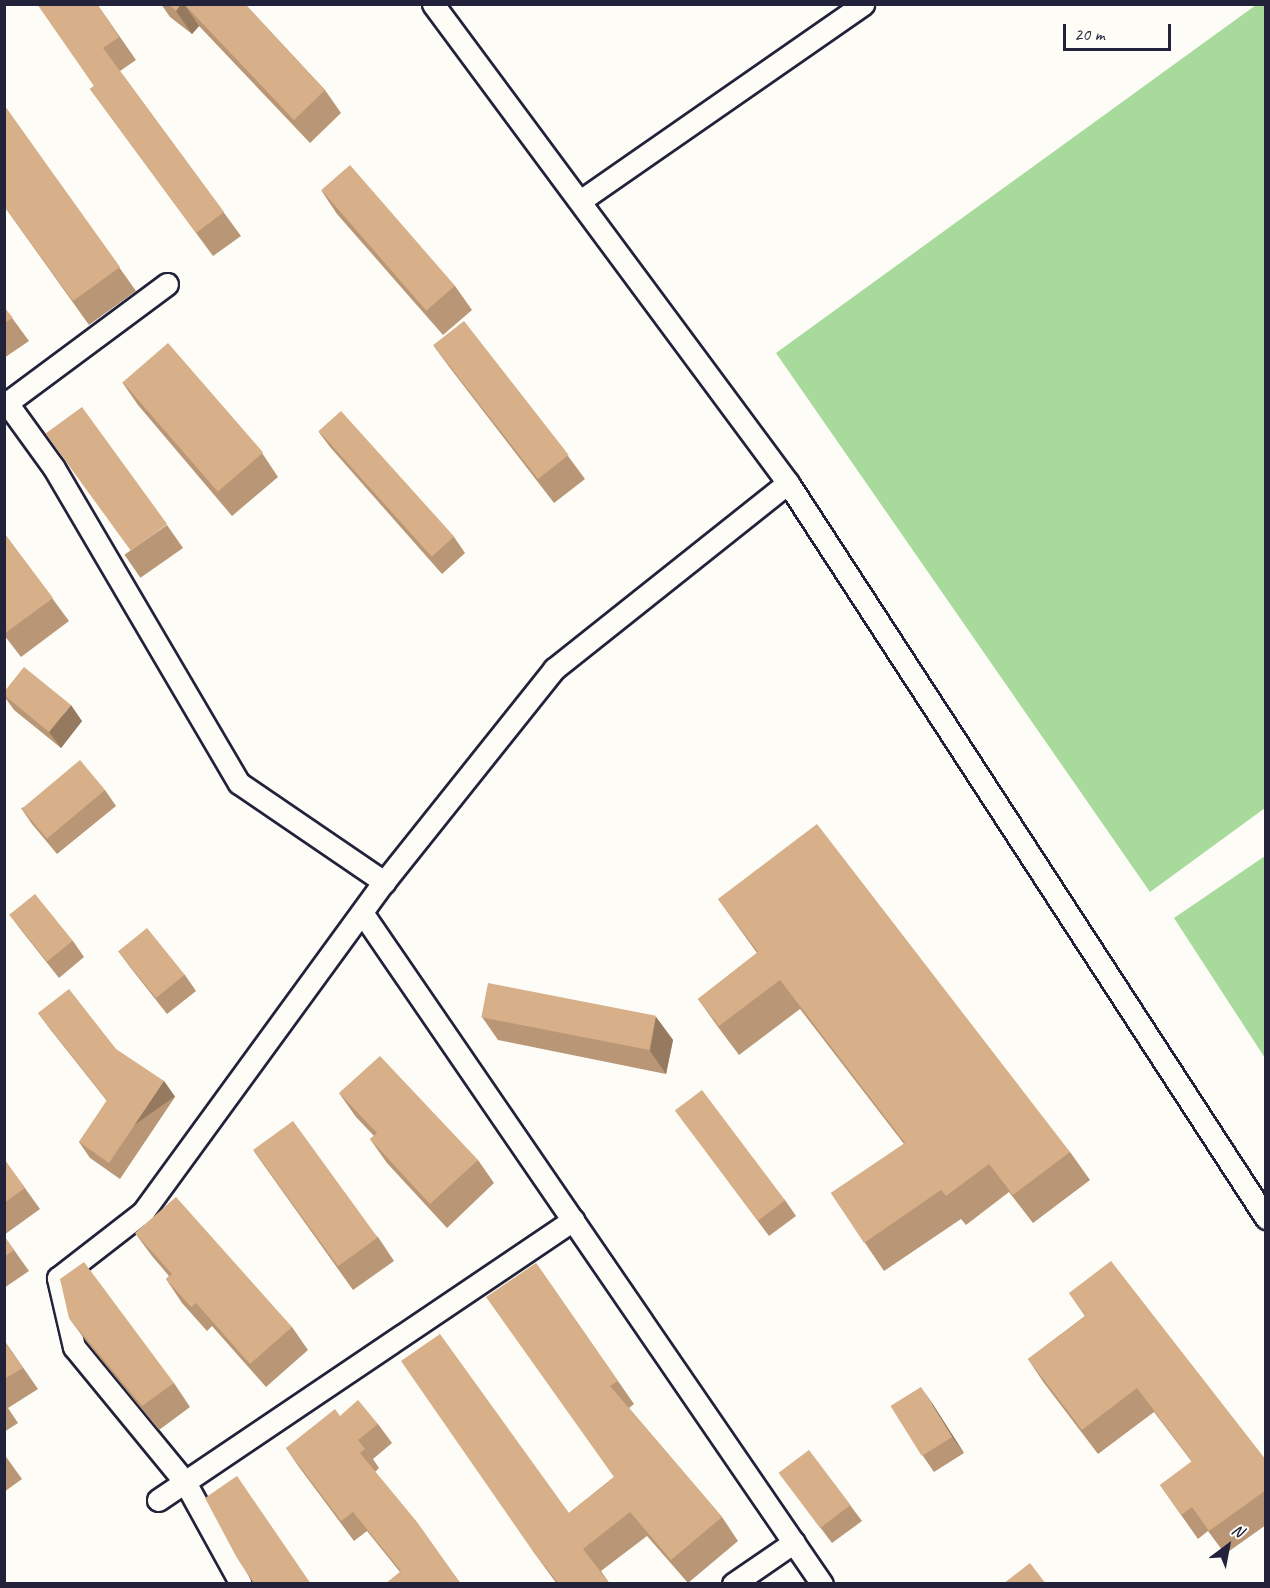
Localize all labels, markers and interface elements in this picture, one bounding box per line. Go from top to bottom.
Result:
scale bar [1066,12,1174,50]
text: 20 m [1074,23,1105,45]
north arrow [1198,1516,1258,1576]
text: N [1228,1520,1247,1542]

